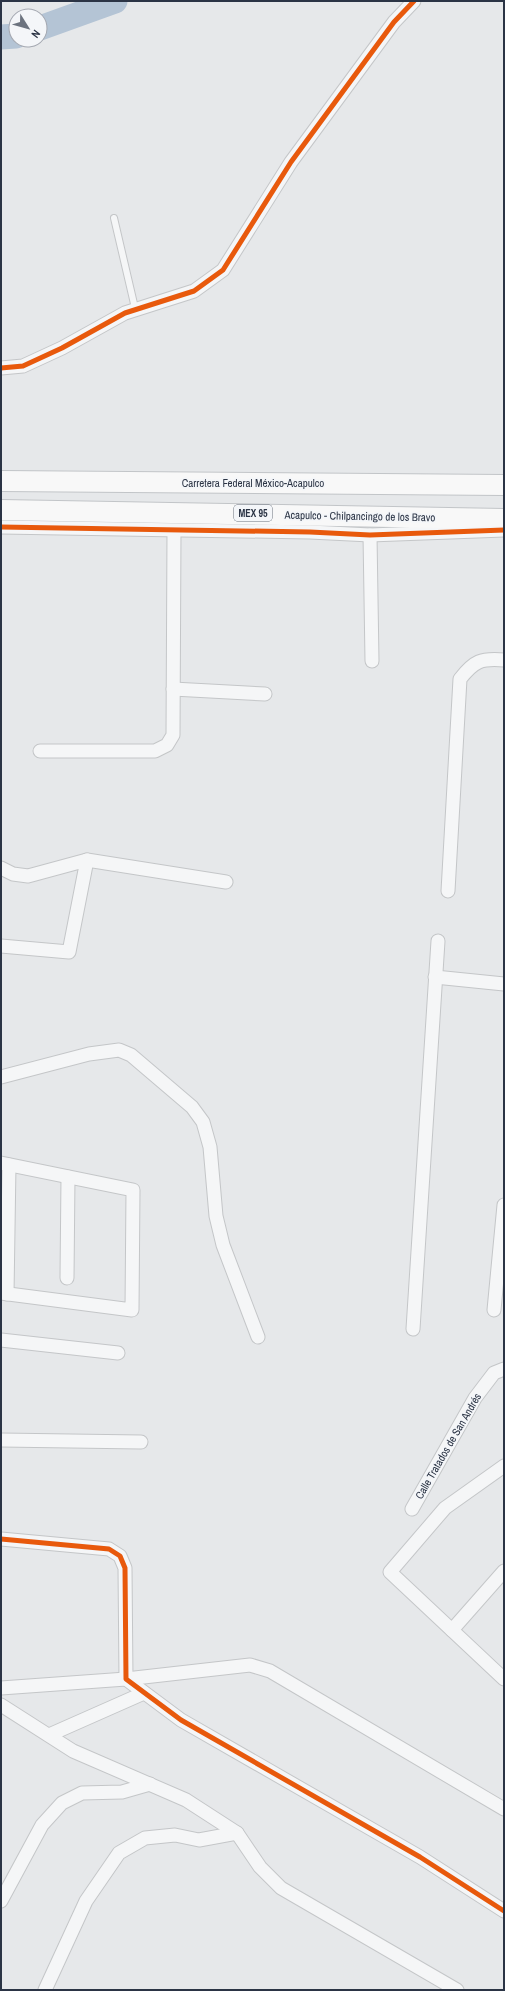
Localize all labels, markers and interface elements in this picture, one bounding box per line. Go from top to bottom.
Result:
north arrow [8,8,48,48]
text: N [28,27,44,41]
street label: Carretera Federal México-Acapulco [182,476,324,490]
road number: MEX 95 [234,505,272,521]
street label: Acapulco - Chilpancingo de los Bravo [283,508,436,524]
street label: Calle Tratados de San Andrés [412,1390,484,1501]

